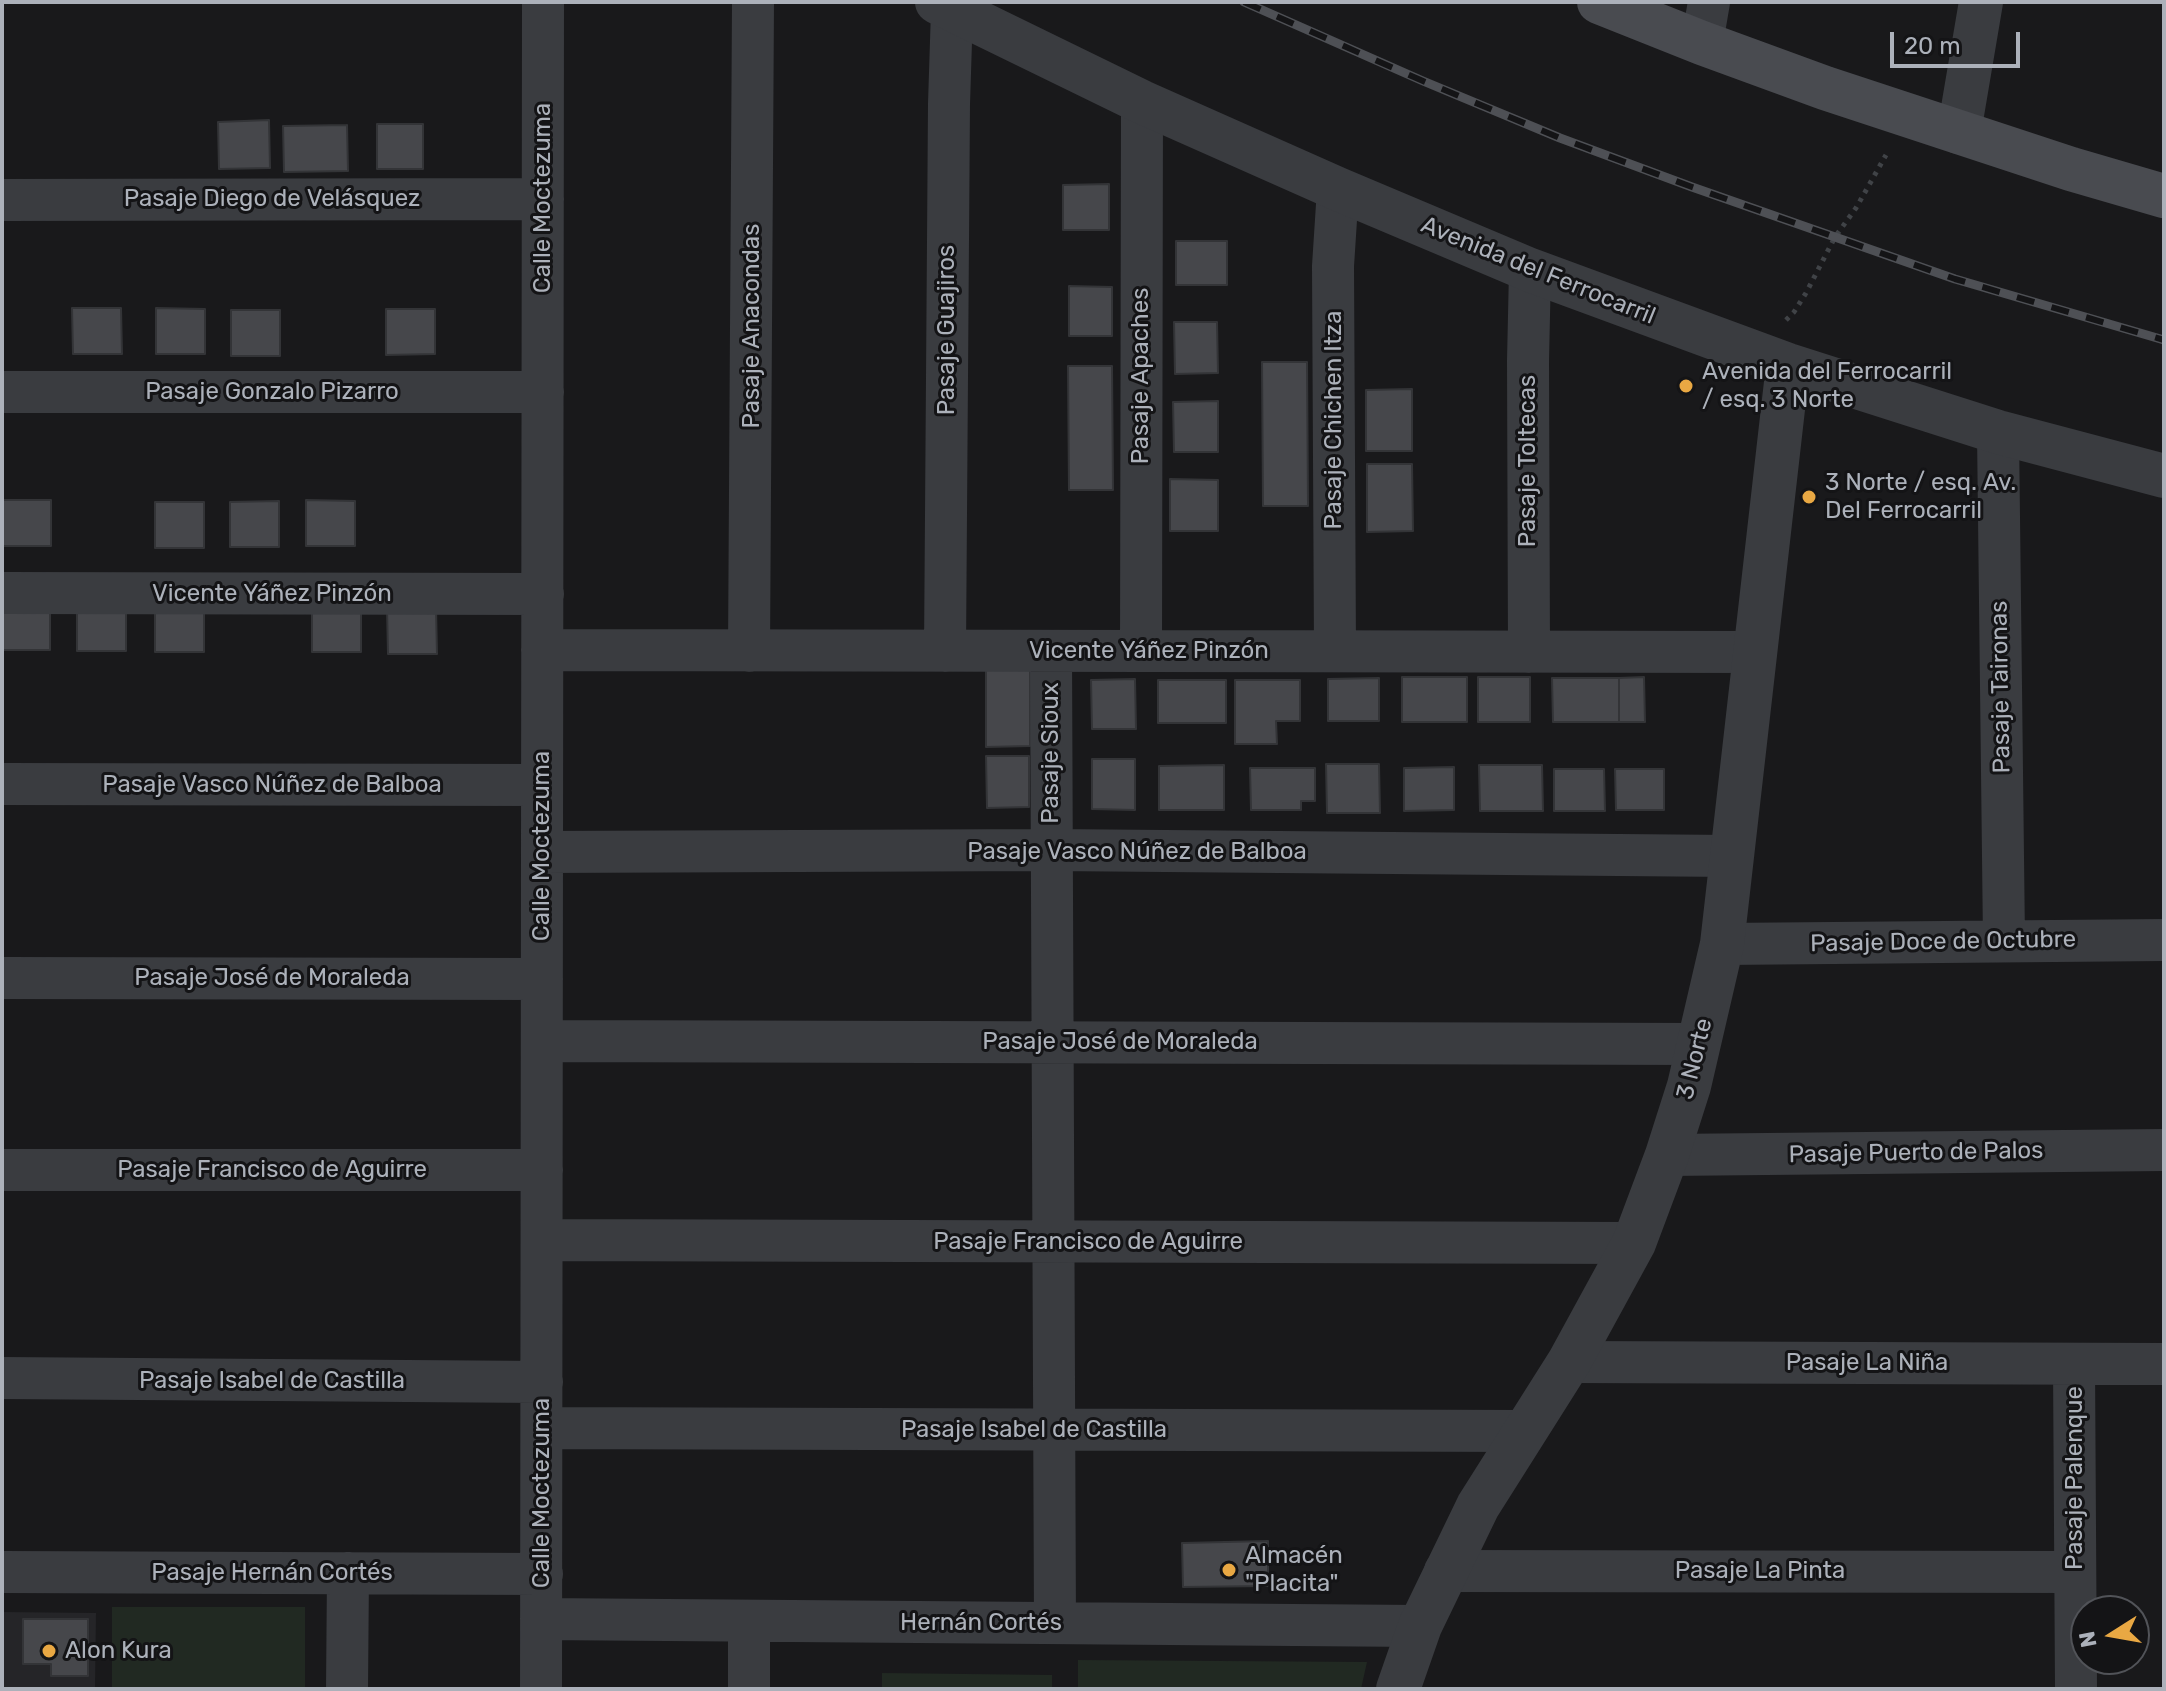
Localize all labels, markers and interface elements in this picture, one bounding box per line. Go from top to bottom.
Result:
scale bar [1894,16,2024,66]
text: 20 m [1904,32,1961,60]
street label: Calle Moctezuma [529,103,557,293]
street label: Pasaje Diego de Velásquez [124,185,420,213]
street label: Avenida del Ferrocarril [1417,211,1659,331]
street label: Pasaje Anacondas [738,224,766,428]
street label: Pasaje Guajiros [933,245,961,415]
street label: Pasaje Apaches [1127,288,1155,464]
street label: Pasaje Chichen Itza [1320,310,1348,530]
place label: Avenida del Ferrocarril / esq. 3 Norte [1702,358,1952,414]
street label: Pasaje Toltecas [1514,375,1542,547]
marker: Avenida del Ferrocarril / esq. 3 Norte [1677,377,1695,395]
street label: Pasaje Gonzalo Pizarro [145,378,399,406]
place label: 3 Norte / esq. Av. Del Ferrocarril [1825,469,2016,525]
marker: 3 Norte / esq. Av. Del Ferrocarril [1800,488,1818,506]
street label: Vicente Yáñez Pinzón [152,580,392,608]
street label: Pasaje Taironas [1985,600,2017,774]
street label: Vicente Yáñez Pinzón [1029,637,1269,665]
street label: Pasaje Sioux [1037,682,1065,824]
street label: Calle Moctezuma [528,751,556,941]
street label: Pasaje Vasco Núñez de Balboa [102,771,442,799]
street label: Pasaje Vasco Núñez de Balboa [967,838,1307,866]
street label: Pasaje Doce de Octubre [1810,925,2076,959]
street label: Pasaje José de Moraleda [134,964,410,992]
street label: 3 Norte [1671,1015,1719,1103]
street label: Pasaje José de Moraleda [982,1028,1258,1056]
street label: Pasaje Puerto de Palos [1788,1136,2044,1170]
street label: Pasaje Francisco de Aguirre [117,1156,427,1184]
street label: Pasaje Francisco de Aguirre [933,1228,1243,1256]
street label: Pasaje La Niña [1786,1349,1948,1377]
street label: Pasaje Isabel de Castilla [139,1367,405,1395]
street label: Pasaje Palenque [2061,1386,2089,1570]
street label: Calle Moctezuma [528,1398,556,1588]
street label: Pasaje Isabel de Castilla [901,1416,1167,1444]
place label: Almacén "Placita" [1245,1542,1343,1598]
street label: Pasaje La Pinta [1675,1557,1845,1585]
street label: Pasaje Hernán Cortés [151,1559,393,1587]
marker: Almacén "Placita" [1220,1561,1238,1579]
north arrow [2070,1595,2150,1675]
street label: Hernán Cortés [900,1609,1062,1637]
text: N [2073,1629,2103,1650]
place label: Alon Kura [65,1637,172,1665]
marker: Alon Kura [40,1642,58,1660]

